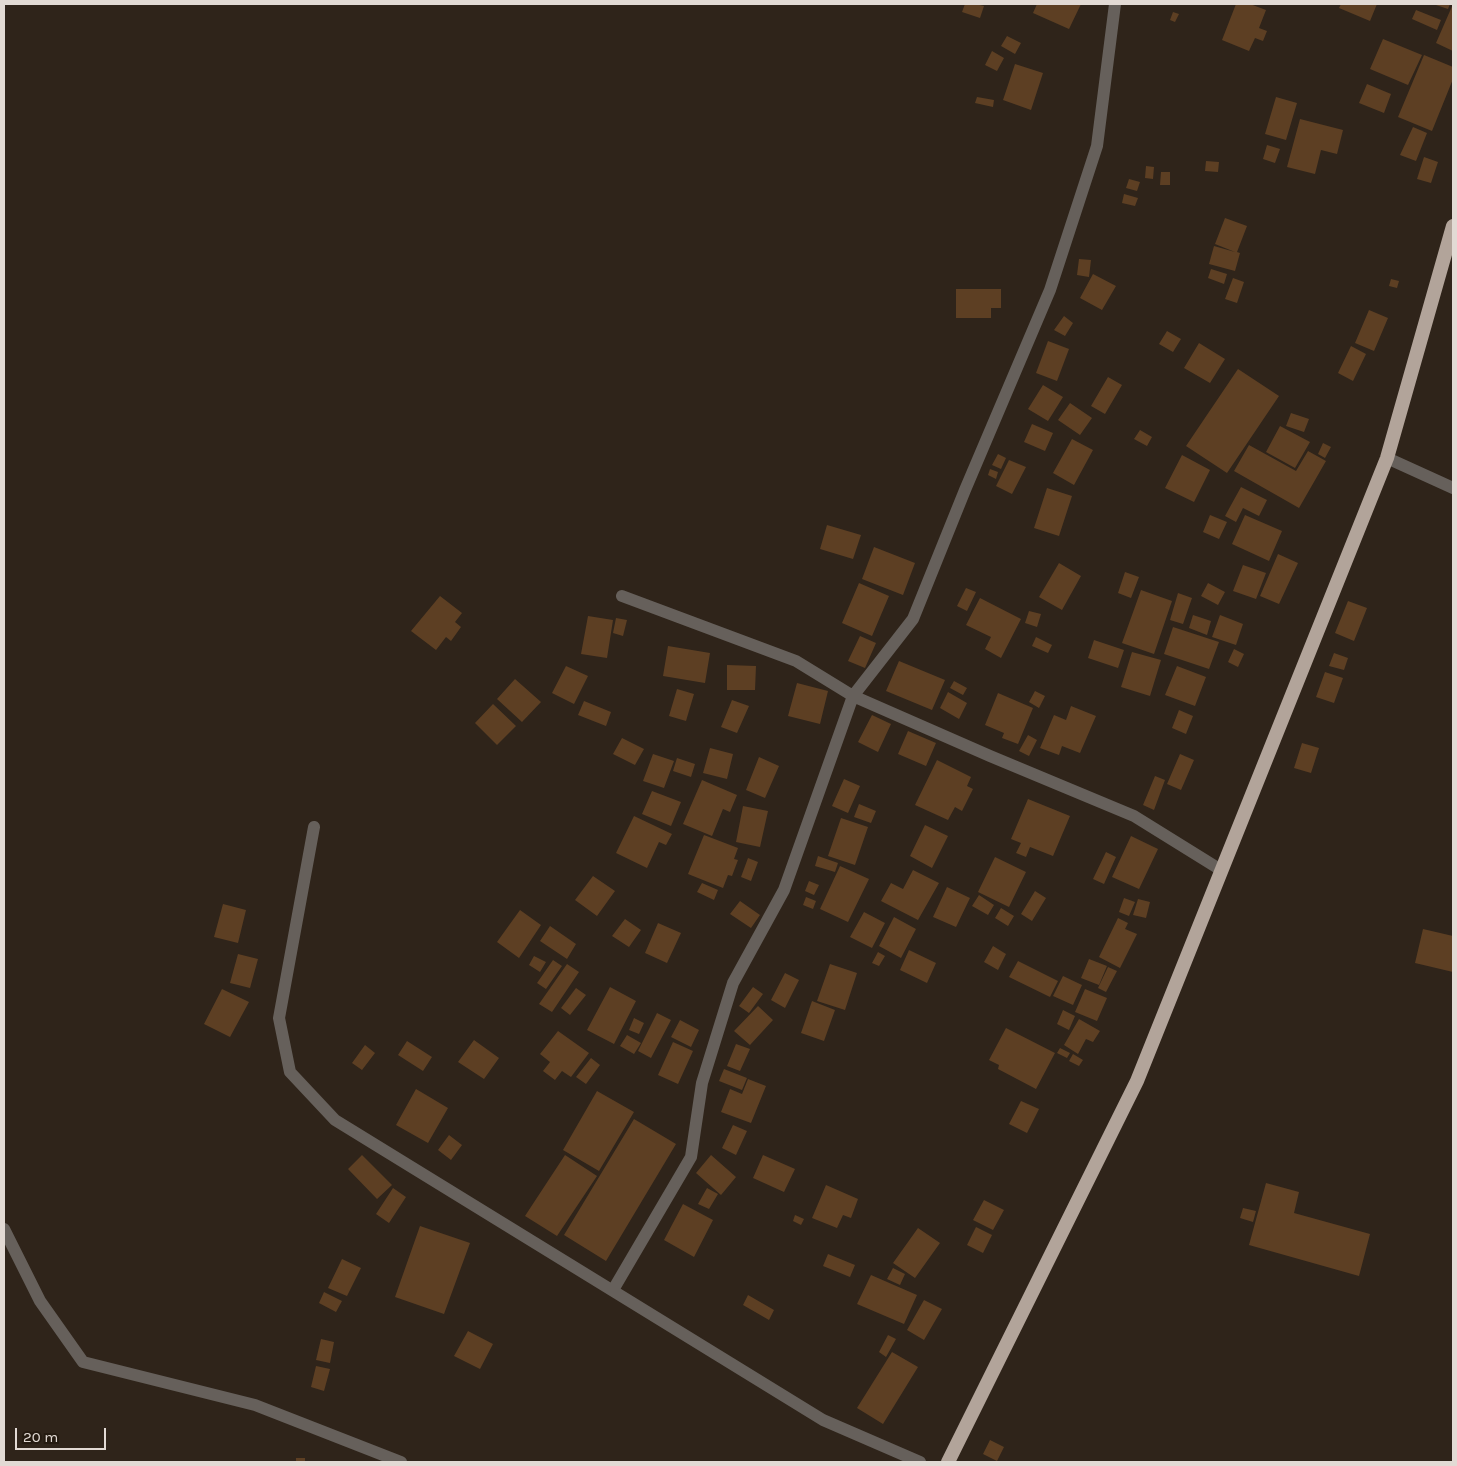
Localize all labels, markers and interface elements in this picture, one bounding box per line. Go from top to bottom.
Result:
scale bar [18,1418,109,1450]
text: 20 m [23,1428,58,1446]

